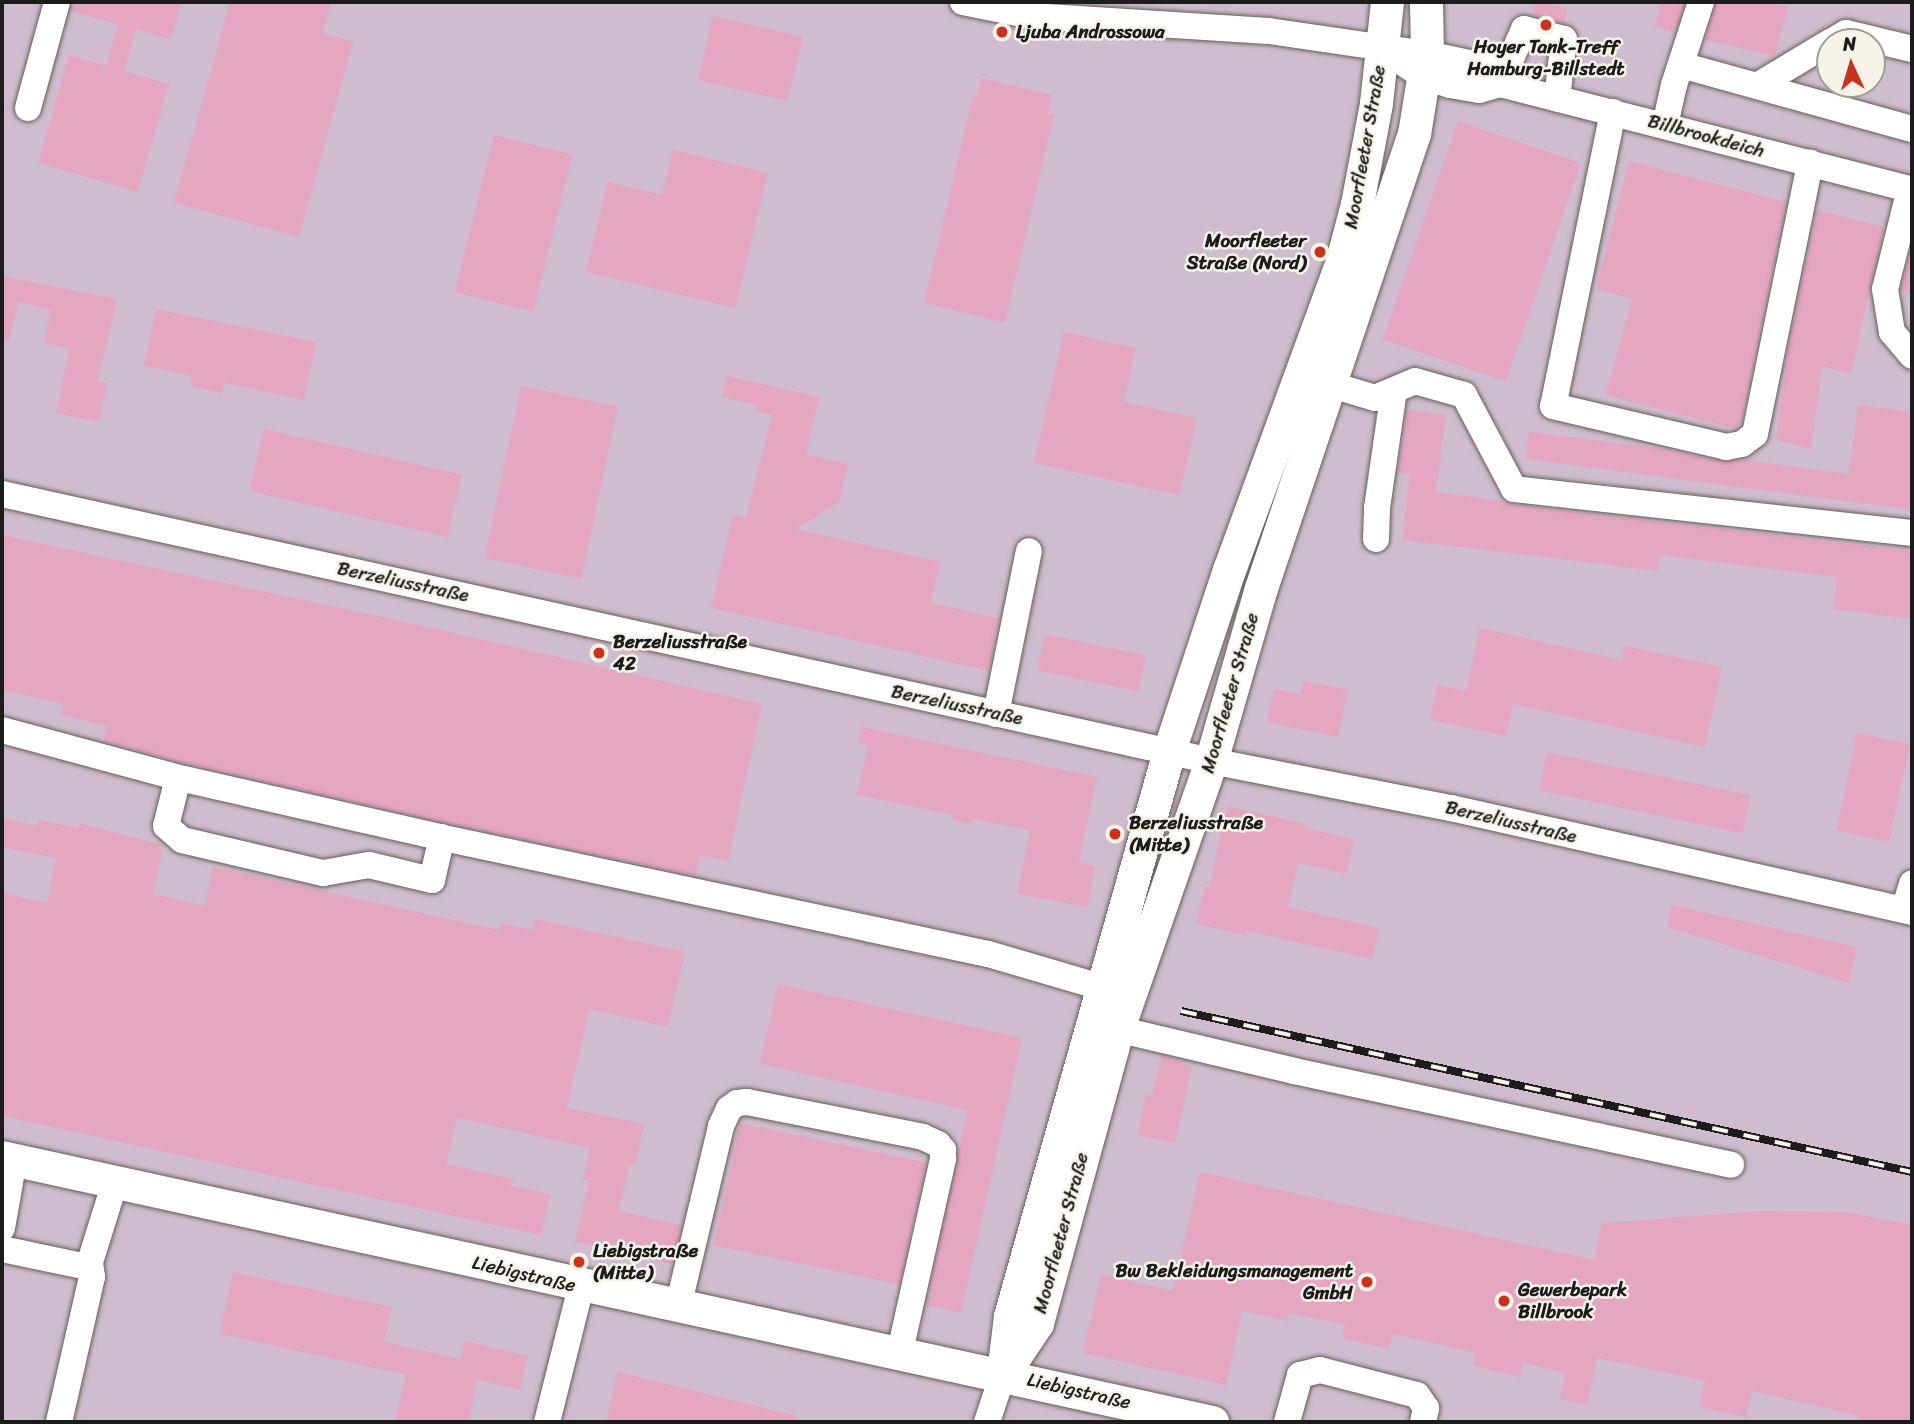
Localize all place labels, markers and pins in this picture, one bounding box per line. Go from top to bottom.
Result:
marker: Hoyer Tank-Treff Hamburg-Billstedt [1538,17,1554,33]
place label: Ljuba Androssowa [1016,21,1166,43]
marker: Ljuba Androssowa [994,24,1010,40]
place label: Hoyer Tank-Treff Hamburg-Billstedt [1467,36,1625,80]
place label: Moorfleeter Straße (Nord) [1187,230,1306,274]
marker: Moorfleeter Straße (Nord) [1312,244,1328,260]
place label: Berzeliusstraße 42 [613,631,747,675]
marker: Berzeliusstraße 42 [591,645,607,661]
place label: Berzeliusstraße (Mitte) [1129,812,1263,856]
marker: Berzeliusstraße (Mitte) [1107,826,1123,842]
place label: Liebigstraße (Mitte) [593,1240,698,1284]
marker: Liebigstraße (Mitte) [571,1254,587,1270]
place label: Bw Bekleidungsmanagement GmbH [1117,1260,1353,1304]
marker: Bw Bekleidungsmanagement GmbH [1359,1274,1375,1290]
place label: Gewerbepark Billbrook [1518,1279,1627,1323]
marker: Gewerbepark Billbrook [1496,1293,1512,1309]

